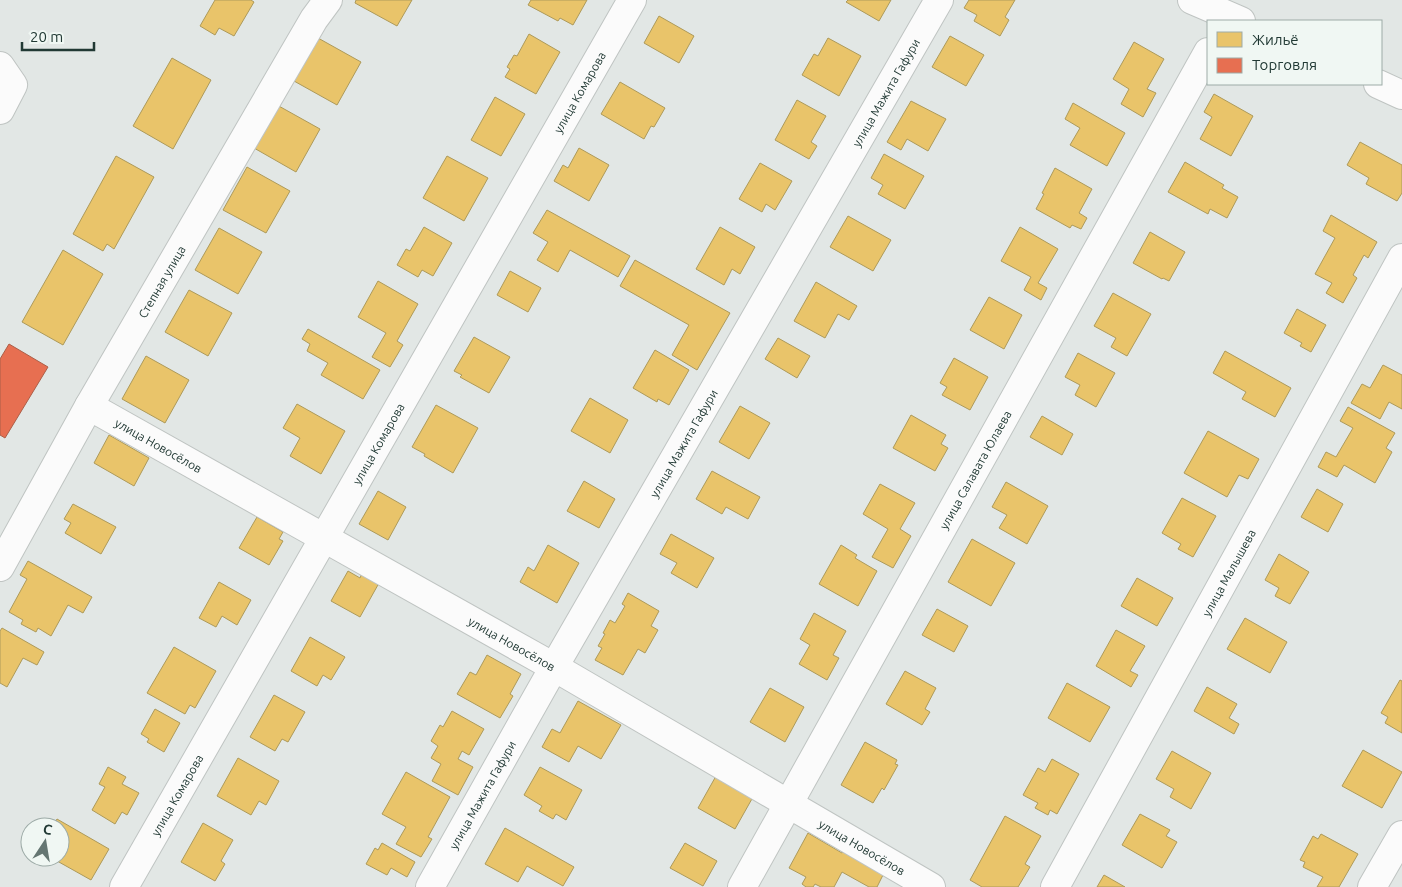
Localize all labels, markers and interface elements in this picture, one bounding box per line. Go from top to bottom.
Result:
scale bar [22,20,95,52]
legend [1207,20,1382,85]
text: 20 m [30,28,63,45]
text: Жильё [1252,31,1299,48]
street label: улица Мажита Гафури [849,36,922,149]
street label: улица Комарова [551,49,608,135]
text: Торговля [1252,56,1317,73]
street label: Степная улица [135,243,187,320]
street label: улица Мажита Гафури [647,387,719,500]
street label: улица Комарова [350,401,406,487]
street label: улица Салавата Юлаева [937,408,1013,531]
street label: улица Новосёлов [113,416,205,475]
street label: улица Малышева [1199,527,1258,618]
street label: улица Новосёлов [466,614,558,673]
street label: улица Мажита Гафури [446,738,518,851]
street label: улица Комарова [148,752,205,838]
north arrow [20,817,70,867]
street label: улица Новосёлов [817,817,908,877]
text: С [42,821,54,838]

